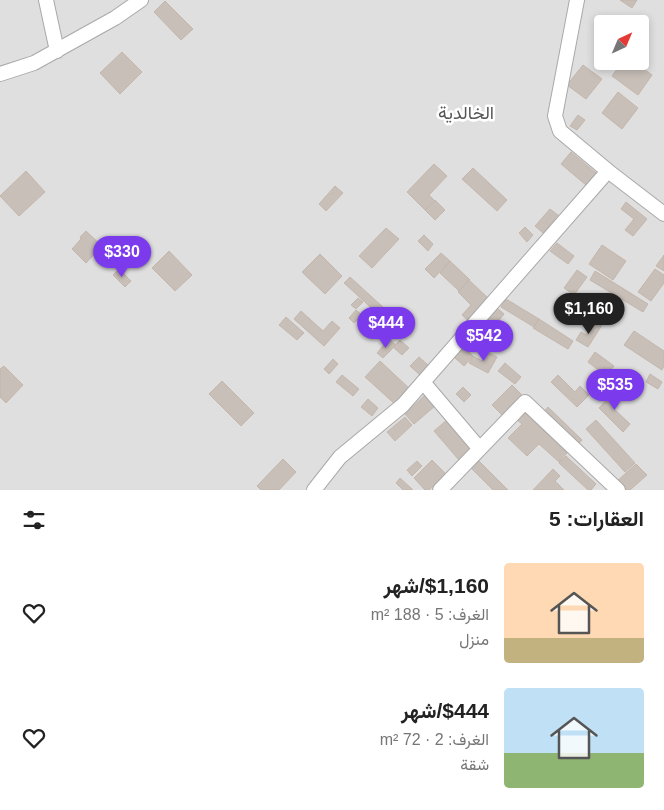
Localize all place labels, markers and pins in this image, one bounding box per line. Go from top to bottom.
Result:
pin: $330 [92,236,152,278]
pin: $1,160 [548,292,630,335]
pin: $444 [356,306,416,349]
pin: $542 [454,320,514,362]
pin: $535 [585,368,645,411]

